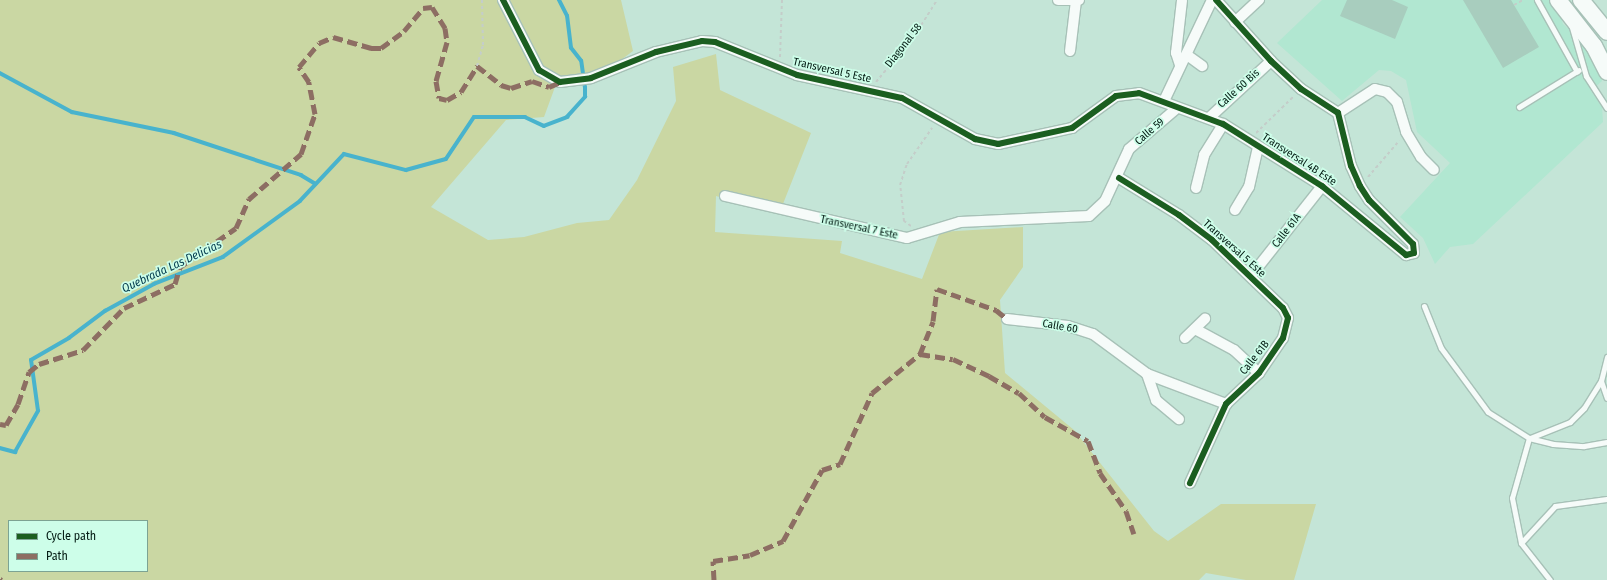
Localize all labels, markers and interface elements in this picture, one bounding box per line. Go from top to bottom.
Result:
street label: Diagonal 58 [883,21,925,71]
street label: Transversal 5 Este [792,56,872,86]
street label: Calle 60 Bis [1215,67,1263,111]
street label: Calle 59 [1133,116,1167,148]
street label: Transversal 4B Este [1259,131,1339,189]
street label: Calle 61A [1270,211,1304,251]
street label: Transversal 7 Este [819,213,899,243]
street label: Transversal 5 Este [1200,217,1268,281]
water label: Quebrada Las Delicias [120,238,224,296]
street label: Calle 60 [1041,317,1079,337]
street label: Calle 61B [1238,338,1272,378]
legend [8,520,148,572]
text: Cycle path [46,529,96,543]
text: Path [46,549,68,563]

